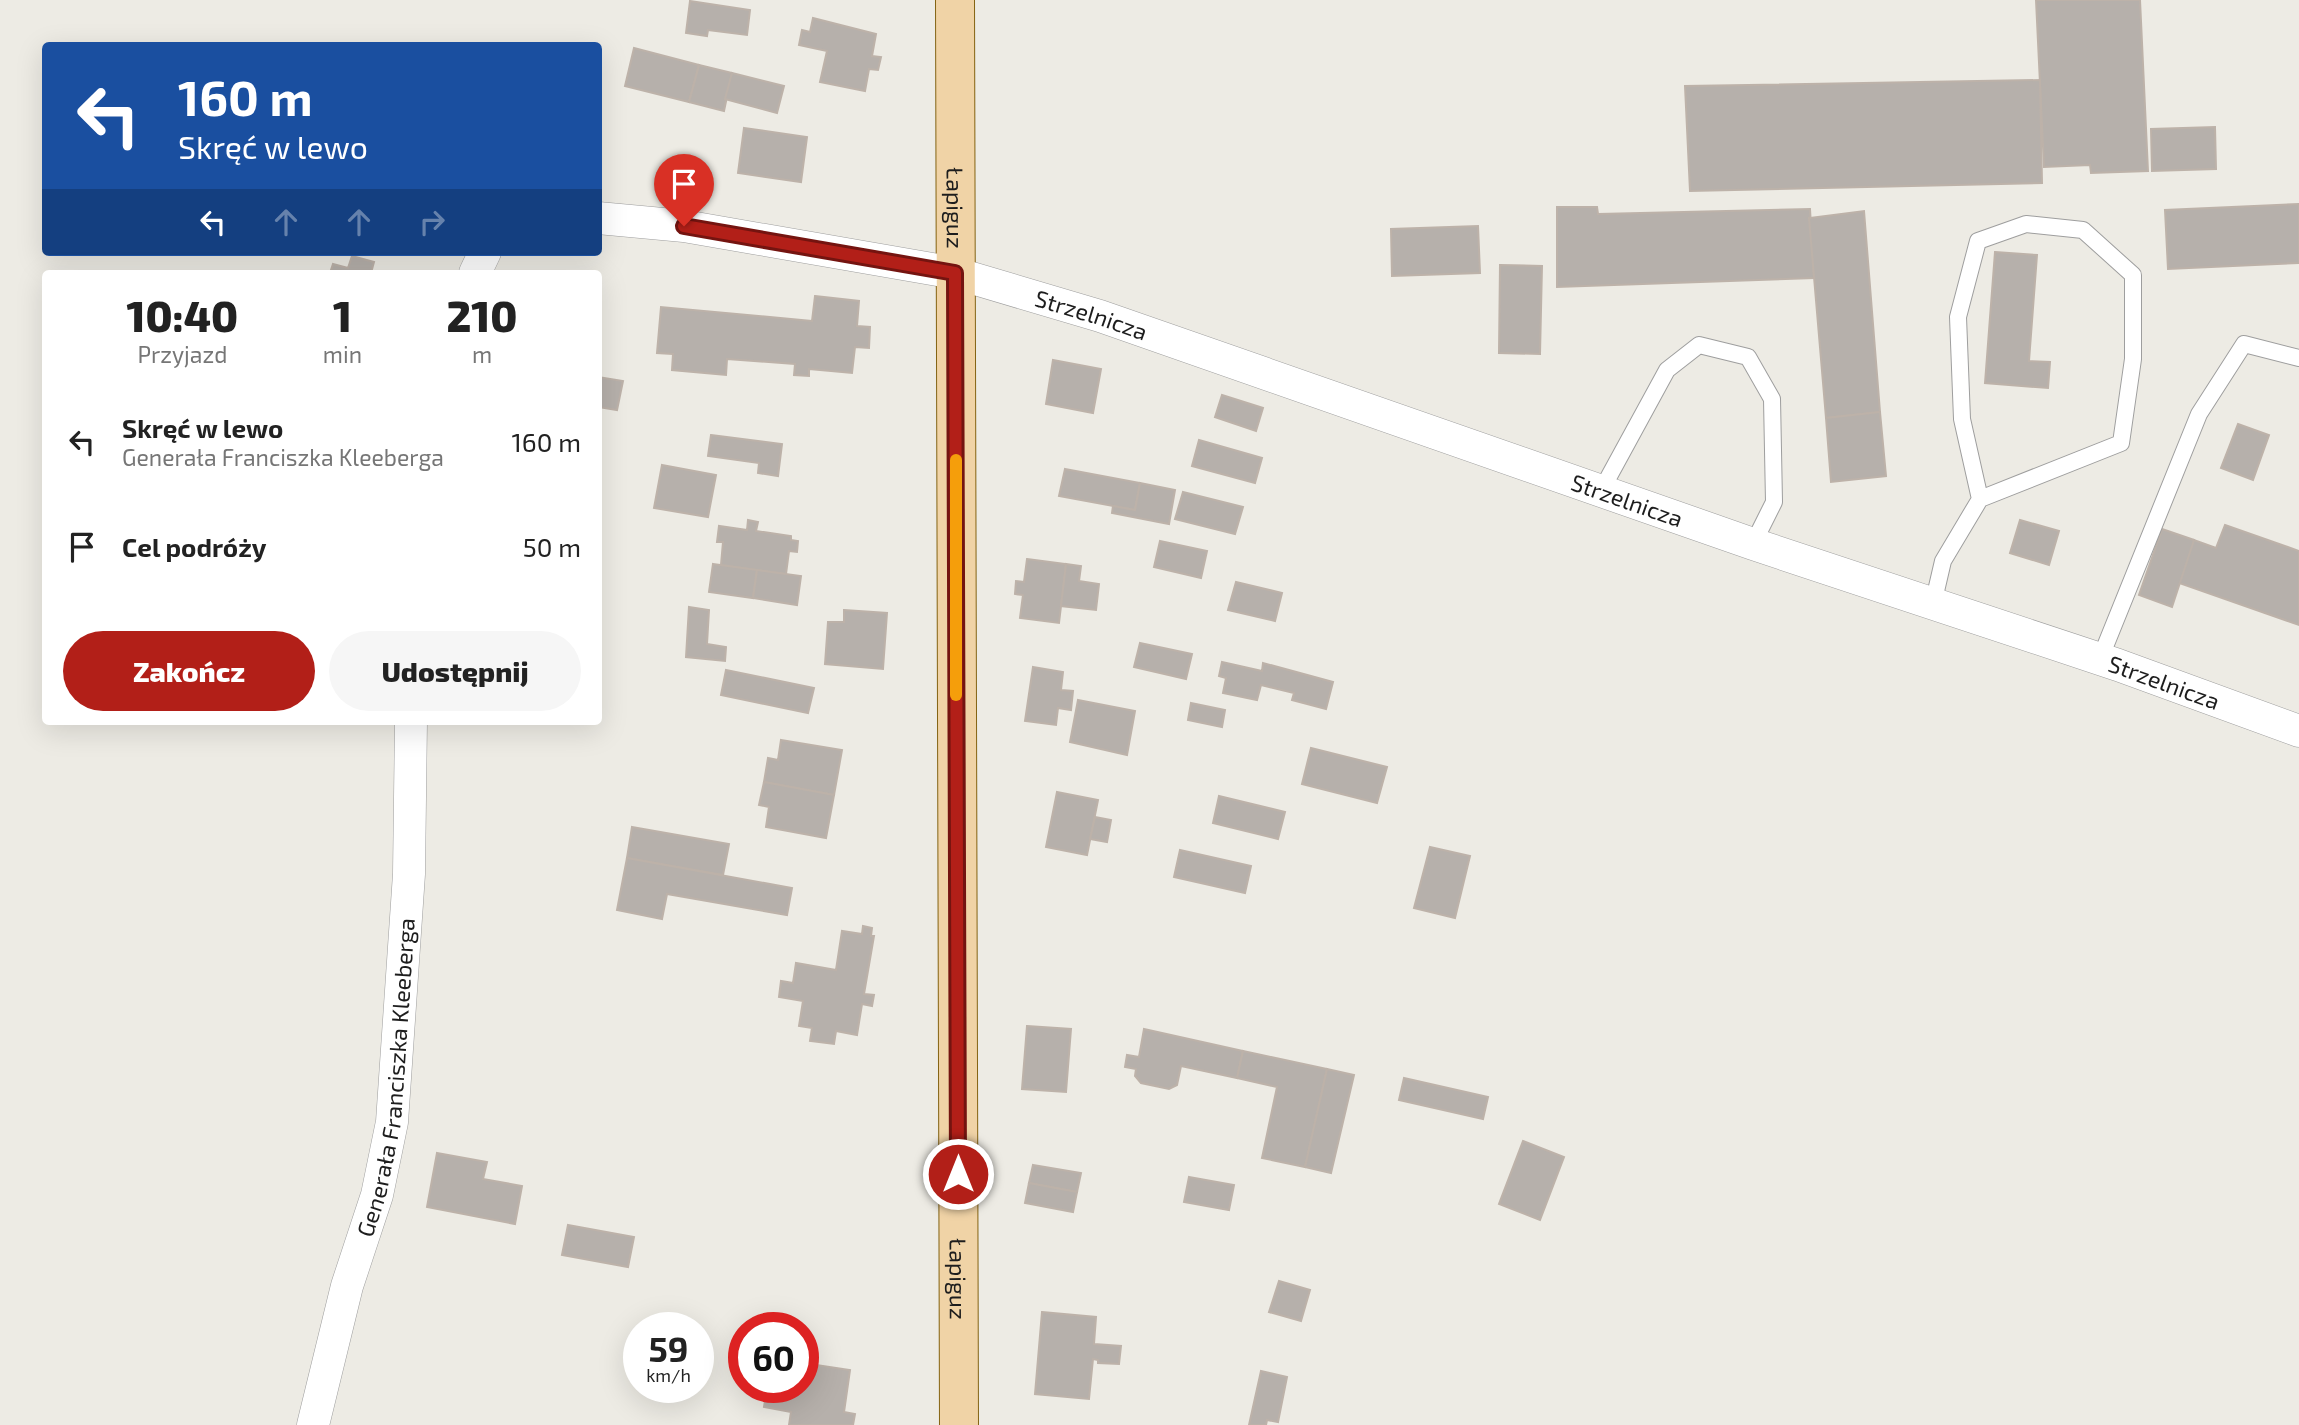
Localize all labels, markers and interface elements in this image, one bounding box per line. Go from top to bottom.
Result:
text: 160 m [178,67,313,126]
icon: left [63,70,154,161]
text: Skręć w lewo [178,127,368,165]
pin [654,154,714,226]
icon: arrive [665,165,703,203]
street label: Łapiguz [941,167,970,249]
icon: left [194,203,232,241]
icon: ahead [267,203,305,241]
icon: ahead [340,203,378,241]
icon: right [413,203,451,241]
street label: Strzelnicza [1032,284,1151,346]
text: 10:40 [127,290,238,340]
text: 1 [333,290,352,340]
text: 210 [447,290,517,340]
text: Przyjazd [137,340,227,368]
text: min [323,340,362,368]
text: m [472,340,492,368]
text: Skręć w lewo [122,412,283,443]
icon: left [63,423,101,461]
text: 160 m [512,426,581,457]
text: Generała Franciszka Kleeberga [122,443,444,471]
street label: Strzelnicza [1568,468,1687,532]
icon: arrive [63,528,101,566]
text: Cel podróży [122,531,267,562]
text: 50 m [523,531,581,562]
button: Zakończ [63,631,315,711]
button: Udostępnij [329,631,581,711]
street label: Strzelnicza [2105,649,2224,715]
street label: Generała Franciszka Kleeberga [350,917,420,1240]
position arrow [921,1137,995,1211]
street label: Łapiguz [944,1238,973,1320]
speed limit sign: 60 [728,1312,819,1403]
text: 59 [649,1327,688,1369]
text: km/h [646,1364,691,1386]

